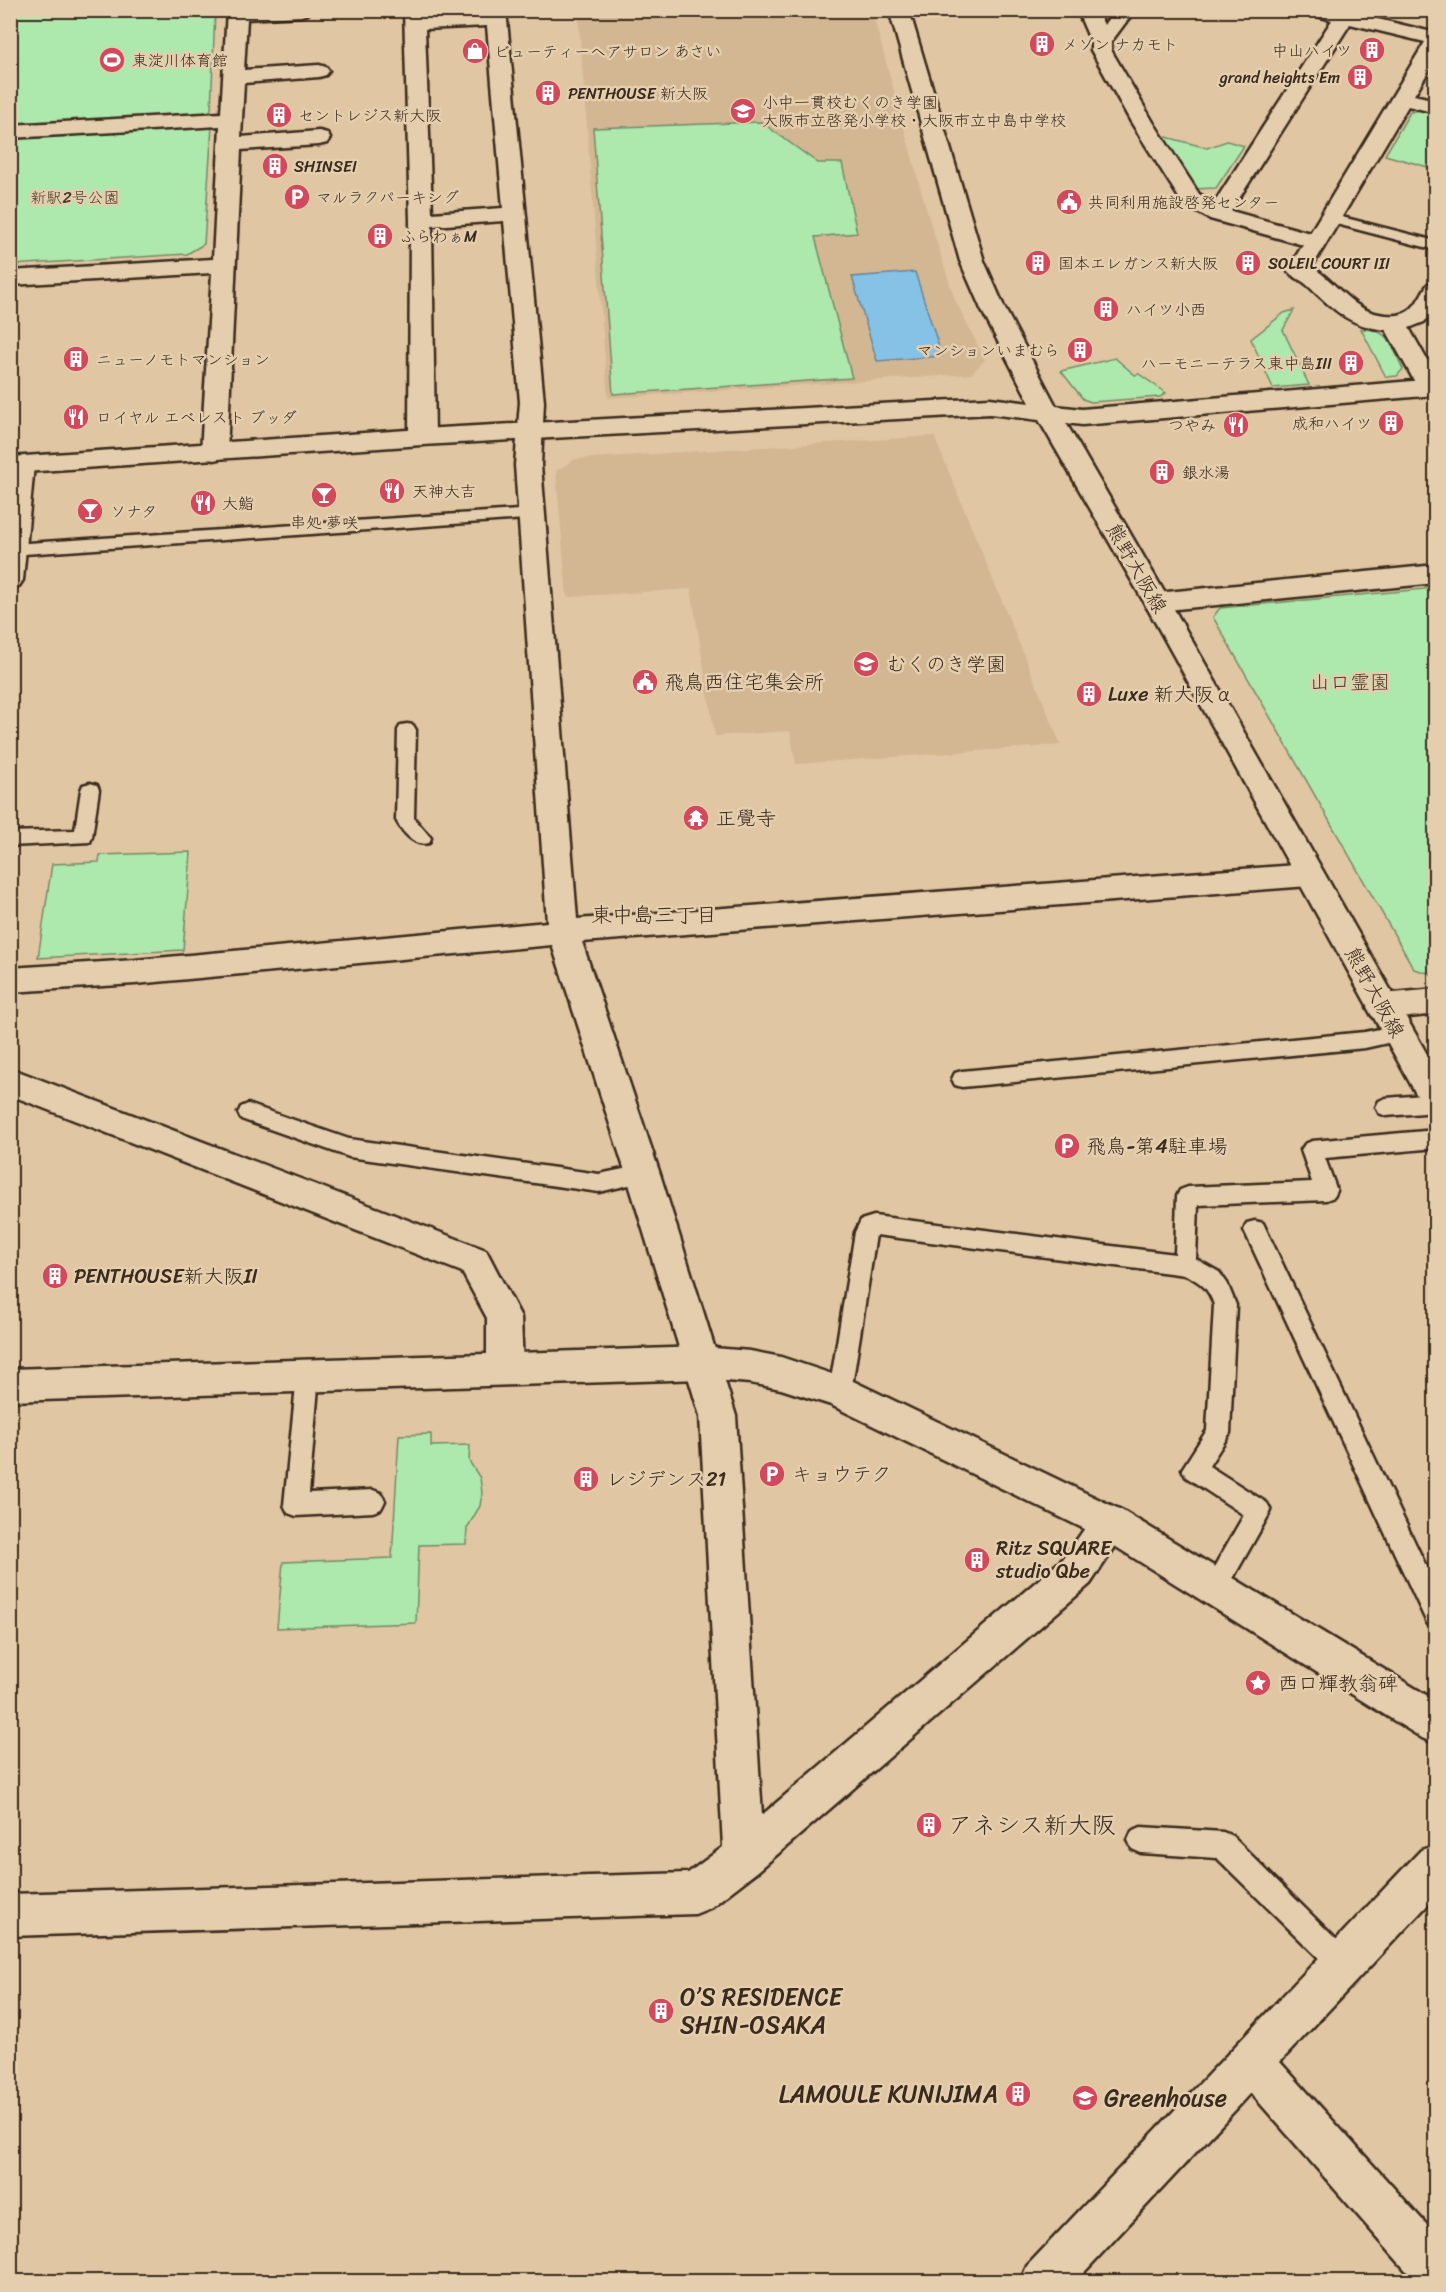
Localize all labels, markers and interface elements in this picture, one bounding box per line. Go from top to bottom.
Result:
building icon: メゾン ナカモト [1027,29,1057,59]
place label: メゾン ナカモト [1062,30,1178,59]
building icon: 中山ハイツ [1357,35,1387,65]
shop icon: ビューティーヘアサロン あさい [460,36,490,66]
place label: 中山ハイツ [1272,36,1352,65]
place label: ビューティーヘアサロン あさい [494,37,721,66]
sports icon: 東淀川体育館 [97,45,127,75]
place label: 東淀川体育館 [132,46,228,75]
building icon: grand heights Em [1345,62,1375,92]
place label: grand heights Em [1218,63,1340,92]
building icon: PENTHOUSE 新大阪 [533,78,563,108]
place label: PENTHOUSE 新大阪 [568,79,708,108]
place label: 小中一貫校むくのき学園 大阪市立啓発小学校・大阪市立中島中学校 [762,88,1066,135]
school or university icon: 小中一貫校むくのき学園 大阪市立啓発小学校・大阪市立中島中学校 [728,96,758,126]
building icon: セントレジス新大阪 [264,100,294,130]
place label: セントレジス新大阪 [298,101,441,130]
building icon: SHINSEI [260,151,290,181]
place label: SHINSEI [294,152,357,181]
parking icon: マルラクパーキング [282,182,312,212]
park label: 新駅2号公園 [30,183,120,212]
place label: マルラクパーキング [316,183,459,212]
public building icon: 共同利用施設啓発センター [1054,187,1084,217]
place label: 共同利用施設啓発センター [1088,188,1279,217]
building icon: ふらわぁM [365,221,395,251]
place label: ふらわぁM [400,222,477,251]
building icon: 国本エレガンス新大阪 [1023,248,1053,278]
building icon: SOLEIL COURT III [1233,248,1263,278]
place label: 国本エレガンス新大阪 [1058,249,1218,278]
place label: SOLEIL COURT III [1268,249,1390,278]
building icon: ハイツ小西 [1091,294,1121,324]
place label: ハイツ小西 [1126,295,1206,324]
building icon: マンションいまむら [1065,335,1095,365]
place label: マンションいまむら [917,336,1060,365]
building icon: ニューノモトマンション [61,344,91,374]
place label: ニューノモトマンション [96,345,270,374]
building icon: ハーモニーテラス東中島III [1336,348,1366,378]
place label: ハーモニーテラス東中島III [1141,349,1332,378]
restaurant icon: ロイヤル エベレスト ブッダ [61,402,91,432]
place label: ロイヤル エベレスト ブッダ [96,403,297,432]
building icon: 成和ハイツ [1376,408,1406,438]
place label: 成和ハイツ [1292,409,1372,438]
restaurant icon: つやみ [1221,410,1251,440]
place label: つやみ [1168,411,1216,440]
building icon: 銀水湯 [1147,457,1177,487]
place label: 銀水湯 [1182,458,1230,487]
restaurant icon: 天神大吉 [377,476,407,506]
place label: 天神大吉 [412,477,476,506]
bar icon: 串処 夢咲 [309,480,339,510]
restaurant icon: 大鮨 [188,488,218,518]
place label: 大鮨 [222,489,254,518]
bar icon: ソナタ [75,496,105,526]
place label: ソナタ [110,497,157,526]
place label: 串処 夢咲 [290,508,358,537]
street label: 熊野大阪線 [1096,516,1177,620]
place label: むくのき学園 [886,647,1006,682]
school or university icon: むくのき学園 [851,649,881,679]
place label: 飛鳥西住宅集会所 [664,665,824,700]
park label: 山口霊園 [1310,665,1390,700]
public building icon: 飛鳥西住宅集会所 [630,667,660,697]
place label: Luxe 新大阪α [1108,677,1234,712]
building icon: Luxe 新大阪α [1074,679,1104,709]
place label: 正覺寺 [716,801,776,836]
temple icon: 正覺寺 [681,803,711,833]
district label: 東中島三丁目 [591,896,717,934]
street label: 熊野大阪線 [1335,940,1414,1044]
place label: 飛鳥-第4駐車場 [1086,1129,1228,1164]
parking icon: 飛鳥-第4駐車場 [1052,1131,1082,1161]
place label: PENTHOUSE新大阪II [74,1259,258,1294]
building icon: PENTHOUSE新大阪II [40,1261,70,1291]
place label: キョウテク [792,1457,891,1492]
parking icon: キョウテク [757,1459,787,1489]
place label: レジデンス21 [606,1462,726,1497]
building icon: レジデンス21 [571,1464,601,1494]
place label: Ritz SQUARE studio Qbe [995,1531,1113,1589]
building icon: Ritz SQUARE studio Qbe [962,1545,992,1575]
place label: 西口輝教翁碑 [1278,1666,1398,1701]
place icon: 西口輝教翁碑 [1243,1668,1273,1698]
place label: アネシス新大阪 [948,1804,1116,1846]
building icon: アネシス新大阪 [914,1810,944,1840]
place label: O’S RESIDENCE SHIN-OSAKA [680,1976,844,2046]
building icon: O’S RESIDENCE SHIN-OSAKA [646,1996,676,2026]
place label: LAMOULE KUNIJIMA [779,2073,998,2115]
place label: Greenhouse [1104,2077,1227,2119]
building icon: LAMOULE KUNIJIMA [1003,2079,1033,2109]
school or university icon: Greenhouse [1070,2083,1100,2113]

